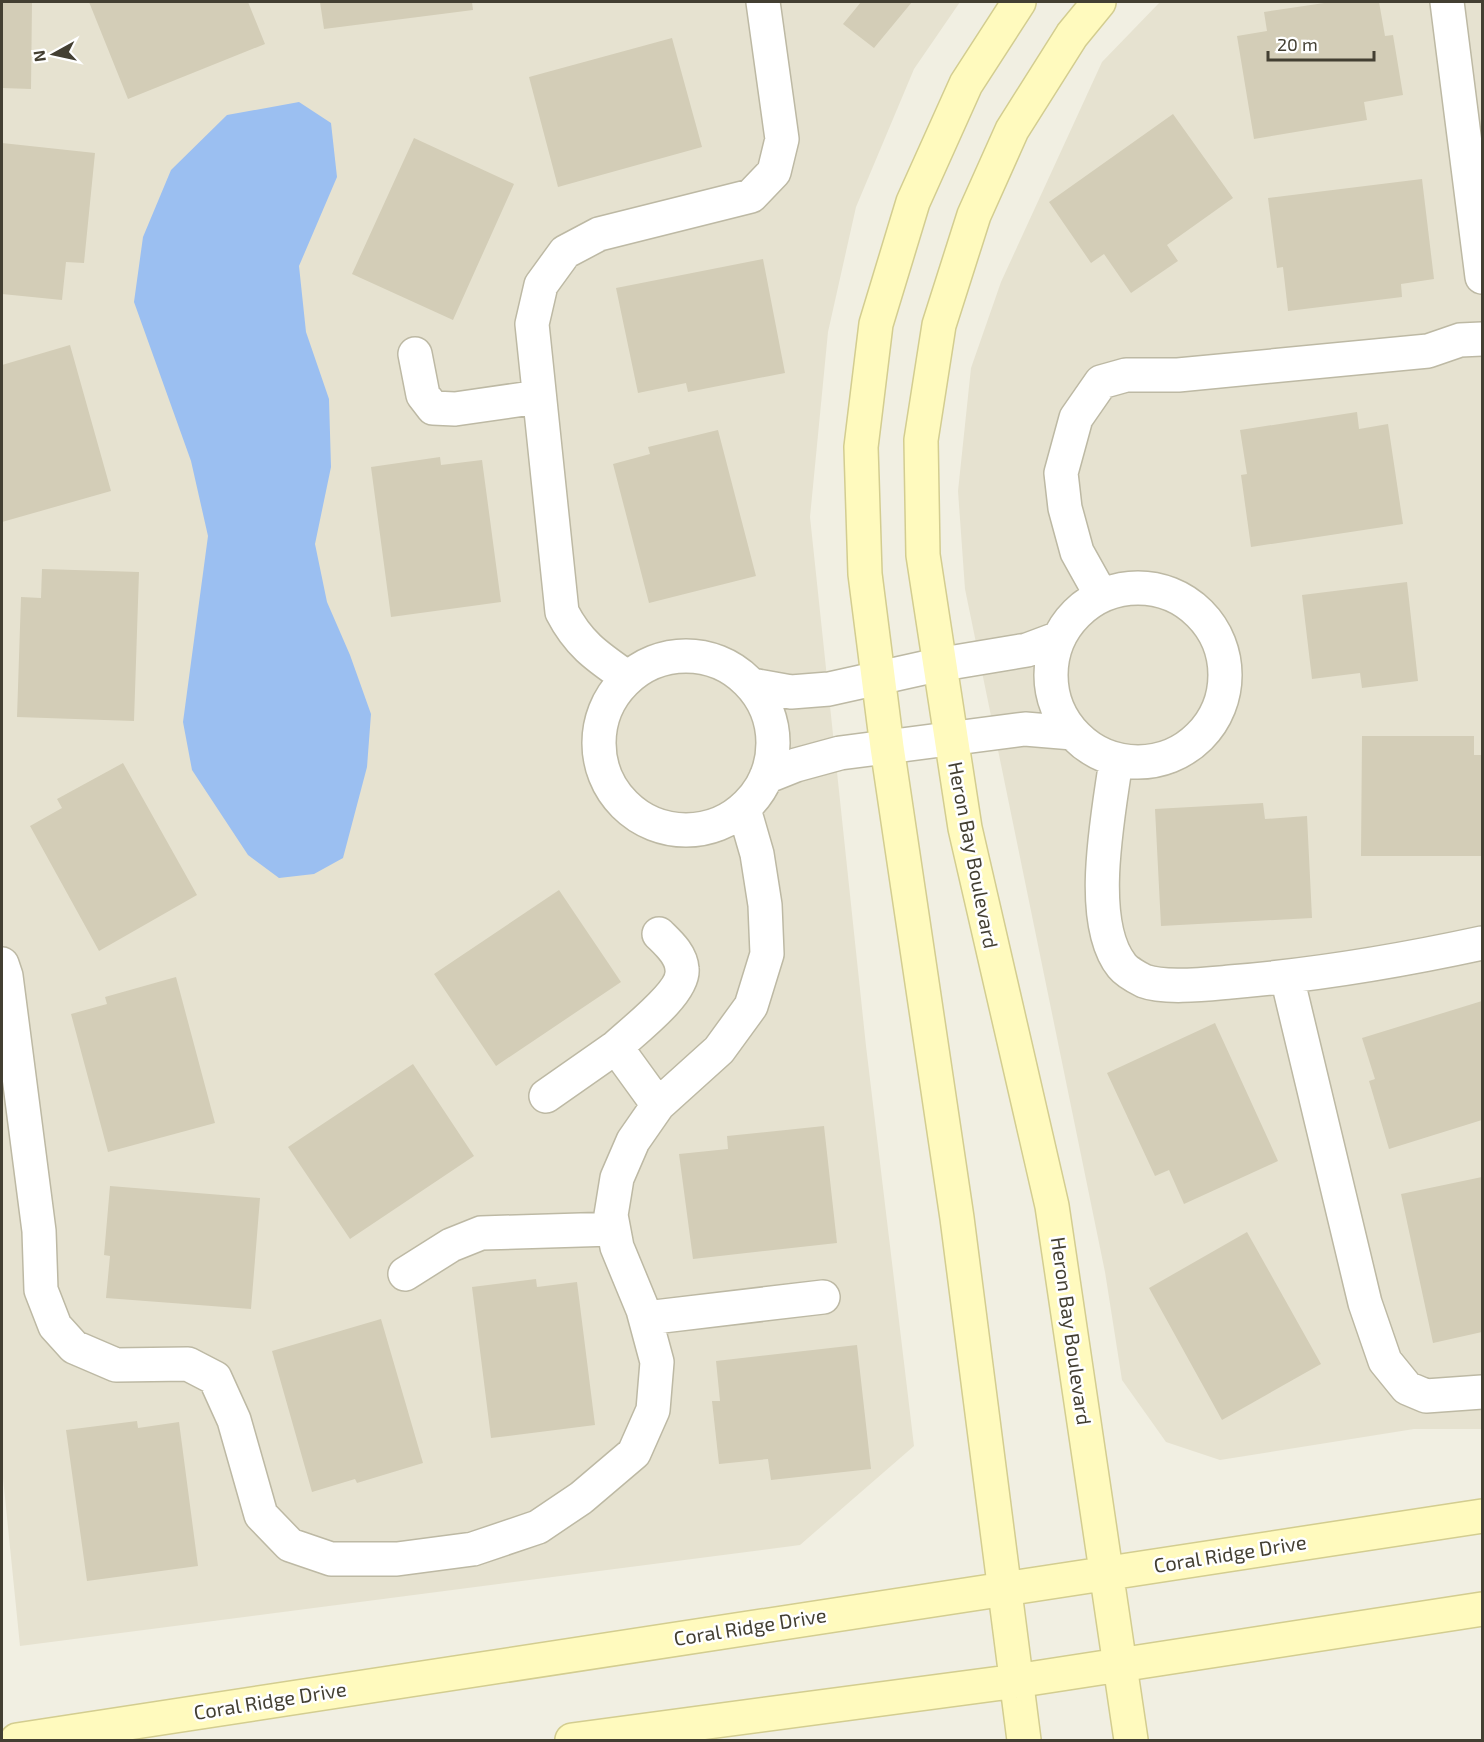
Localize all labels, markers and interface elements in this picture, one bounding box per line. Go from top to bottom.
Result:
north arrow [24,24,84,84]
scale bar [1268,24,1374,62]
text: 20 m [1277,33,1318,55]
text: N [28,49,49,63]
street label: Heron Bay Boulevard [944,759,1004,950]
street label: Heron Bay Boulevard [1047,1235,1097,1427]
street label: Coral Ridge Drive [1152,1529,1308,1577]
street label: Coral Ridge Drive [672,1602,828,1650]
street label: Coral Ridge Drive [192,1676,348,1724]

